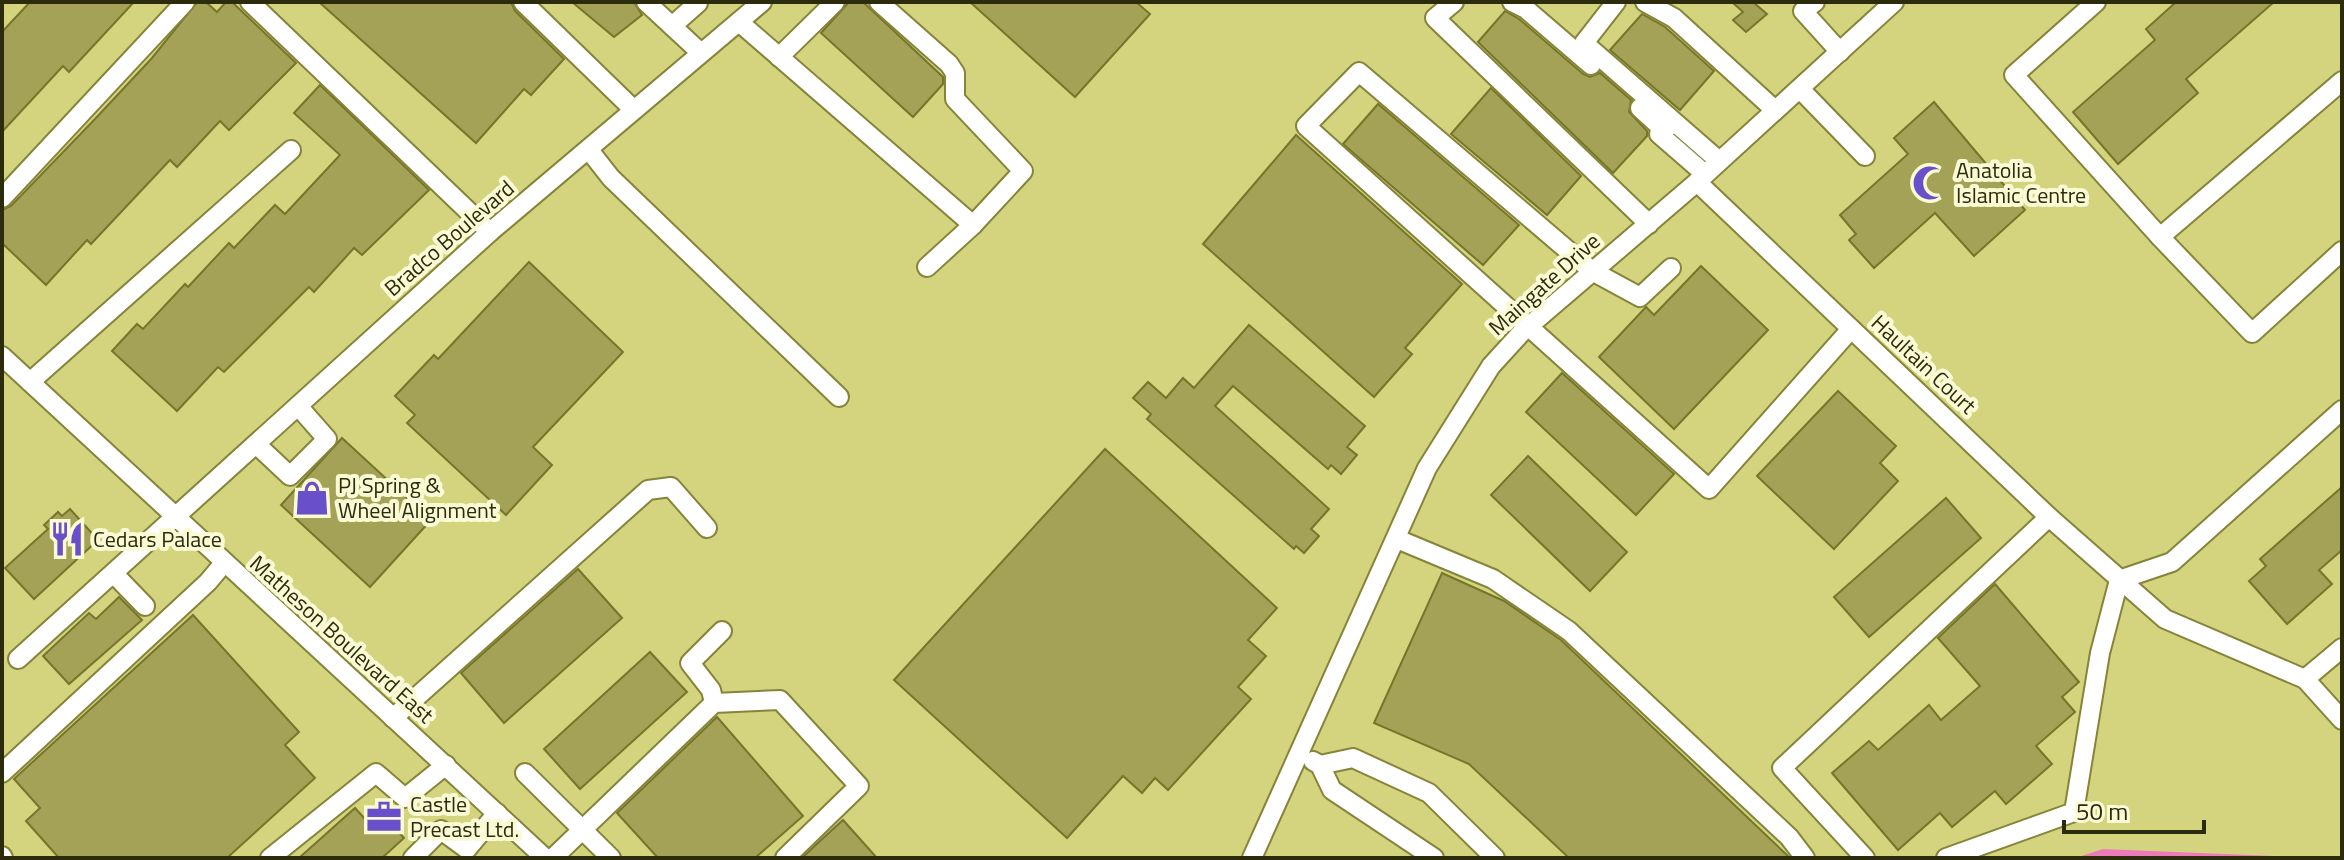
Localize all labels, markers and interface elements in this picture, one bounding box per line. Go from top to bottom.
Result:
place label: Anatolia Islamic Centre [1956,153,2086,212]
mosque icon: Anatolia Islamic Centre [1911,164,1949,202]
street label: Bradco Boulevard [376,172,522,304]
street label: Maingate Drive [1481,224,1607,344]
street label: Haultain Court [1864,306,1985,422]
place label: PJ Spring & Wheel Alignment [338,468,497,527]
shop icon: PJ Spring & Wheel Alignment [293,479,331,517]
restaurant icon: Cedars Palace [48,520,86,558]
place label: Cedars Palace [93,522,222,556]
street label: Matheson Boulevard East [242,547,442,731]
scale bar [2064,784,2204,834]
place label: Castle Precast Ltd. [410,787,519,846]
text: 50 m [2076,793,2128,829]
office icon: Castle Precast Ltd. [365,798,403,836]

